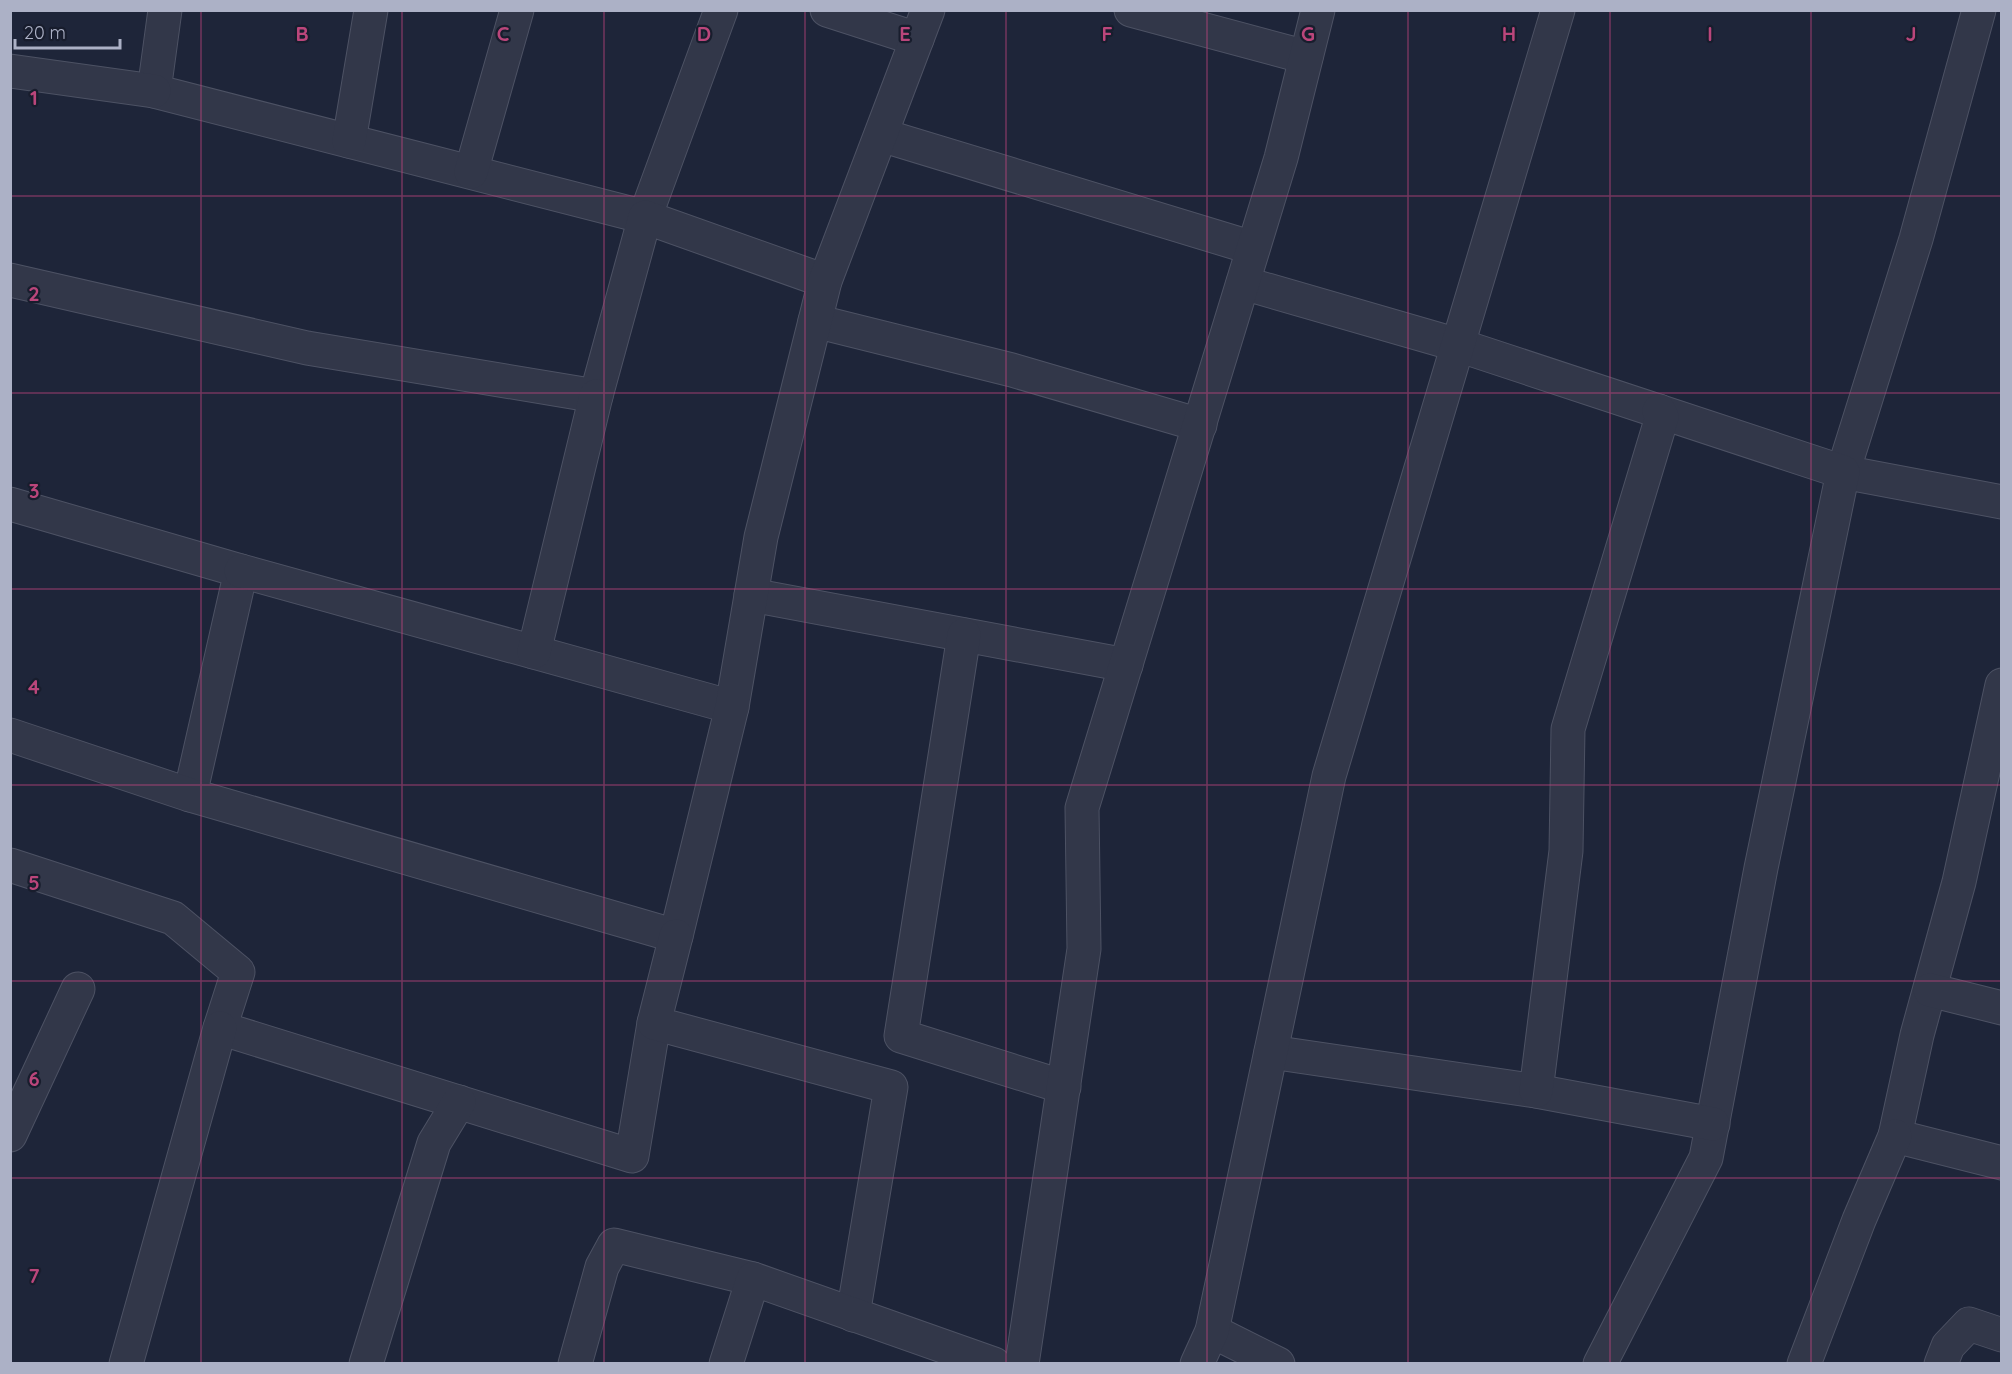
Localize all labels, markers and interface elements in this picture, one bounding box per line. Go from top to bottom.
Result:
scale bar [15,12,120,50]
text: 20 m [24,21,66,44]
text: B [295,21,309,46]
text: C [497,21,510,46]
text: D [697,21,711,46]
text: E [899,21,911,46]
text: F [1101,21,1113,46]
text: G [1301,21,1315,46]
text: H [1502,21,1516,46]
text: I [1707,21,1713,46]
text: J [1905,21,1917,46]
text: 1 [30,85,38,110]
text: 2 [28,281,40,306]
text: 3 [29,478,39,503]
text: 4 [28,674,40,699]
text: 5 [28,870,40,895]
text: 6 [28,1066,40,1091]
text: 7 [29,1263,40,1288]

